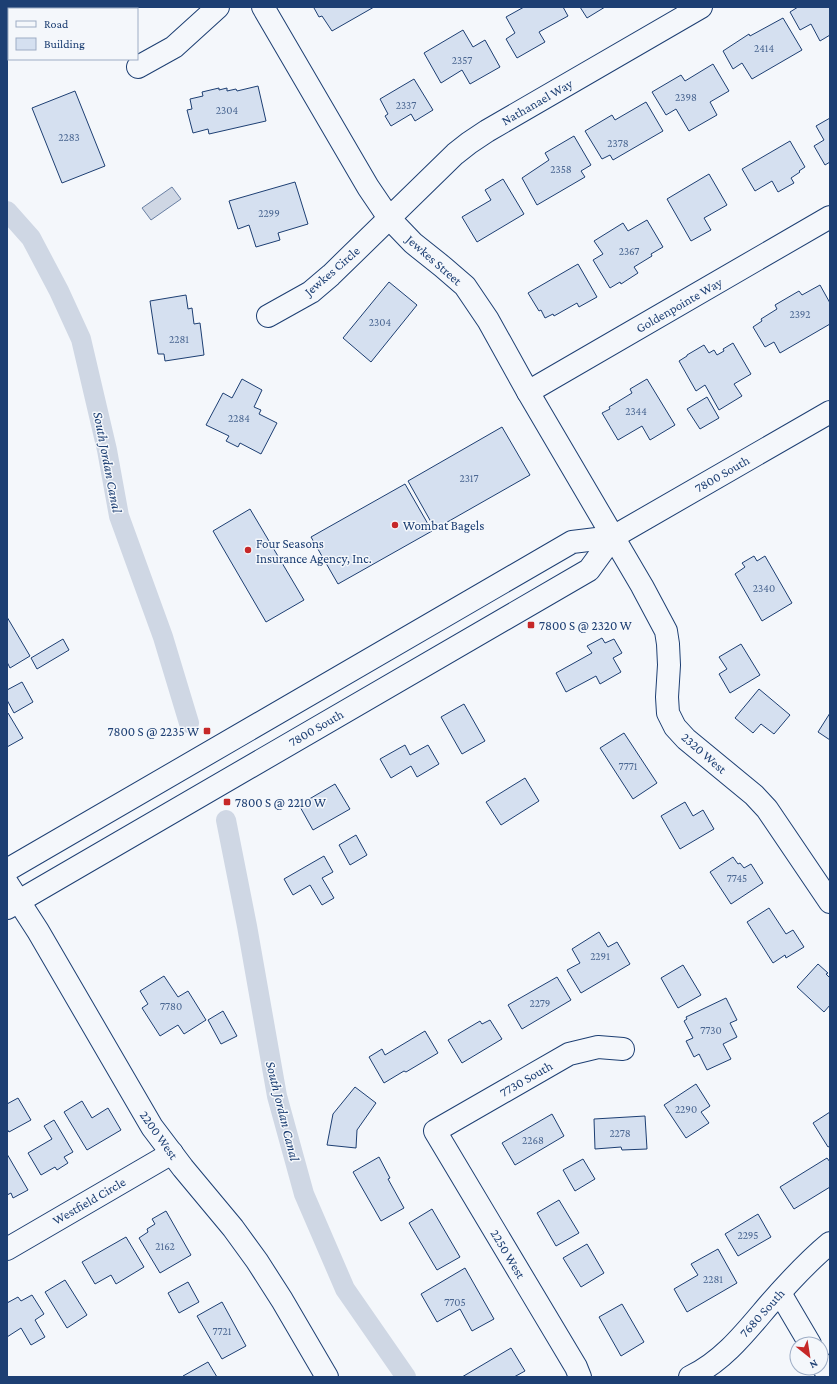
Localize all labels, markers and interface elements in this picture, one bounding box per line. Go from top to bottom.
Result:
legend [8,8,138,60]
text: Road [44,17,69,31]
text: Building [44,37,85,51]
house number: 2414 [754,42,774,54]
house number: 2357 [452,54,472,66]
street label: Nathanael Way [499,75,576,128]
house number: 2398 [675,91,697,103]
house number: 2337 [396,99,416,111]
house number: 2304 [216,104,239,116]
house number: 2283 [58,131,80,143]
house number: 2378 [607,137,629,149]
house number: 2358 [550,163,572,175]
house number: 2299 [258,207,280,219]
street label: Jewkes Street [402,231,465,289]
street label: Jewkes Circle [301,243,363,300]
house number: 2367 [619,245,639,257]
street label: Goldenpointe Way [633,274,726,336]
house number: 2392 [789,308,811,320]
house number: 2304 [369,316,392,328]
house number: 2281 [169,333,189,345]
house number: 2344 [625,405,647,417]
water label: South Jordan Canal [90,410,126,514]
house number: 2284 [228,412,250,424]
street label: 7800 South [692,452,752,496]
house number: 2317 [459,472,479,484]
place label: Wombat Bagels [403,518,484,533]
marker: Wombat Bagels [390,520,400,530]
place label: Four Seasons Insurance Agency, Inc. [256,536,372,566]
marker: Four Seasons Insurance Agency, Inc. [243,545,253,555]
house number: 2340 [753,582,775,594]
place label: 7800 S @ 2320 W [539,618,632,633]
marker: 7800 S @ 2320 W [526,620,536,630]
street label: 7800 South [286,706,346,750]
place label: 7800 S @ 2235 W [107,724,199,739]
marker: 7800 S @ 2235 W [202,726,212,736]
street label: 2320 West [678,729,730,777]
house number: 7771 [619,760,638,772]
place label: 7800 S @ 2210 W [235,795,326,810]
marker: 7800 S @ 2210 W [222,797,232,807]
house number: 7745 [727,872,747,884]
house number: 2291 [590,950,610,962]
house number: 2279 [530,997,550,1009]
house number: 7780 [160,1000,182,1012]
house number: 7730 [700,1024,722,1036]
street label: 7730 South [497,1058,555,1100]
water label: South Jordan Canal [263,1059,303,1163]
house number: 2290 [675,1103,697,1115]
street label: 2200 West [137,1108,182,1163]
house number: 2278 [609,1127,631,1139]
house number: 2268 [522,1134,544,1146]
street label: Westfield Circle [50,1174,128,1228]
street label: 2250 West [487,1227,529,1282]
house number: 2295 [737,1229,759,1241]
house number: 2162 [155,1240,175,1252]
house number: 2281 [703,1273,723,1285]
street label: 7680 South [736,1286,788,1340]
house number: 7705 [444,1296,466,1308]
house number: 7721 [212,1325,232,1337]
north arrow [789,1336,829,1376]
text: N [807,1358,820,1372]

